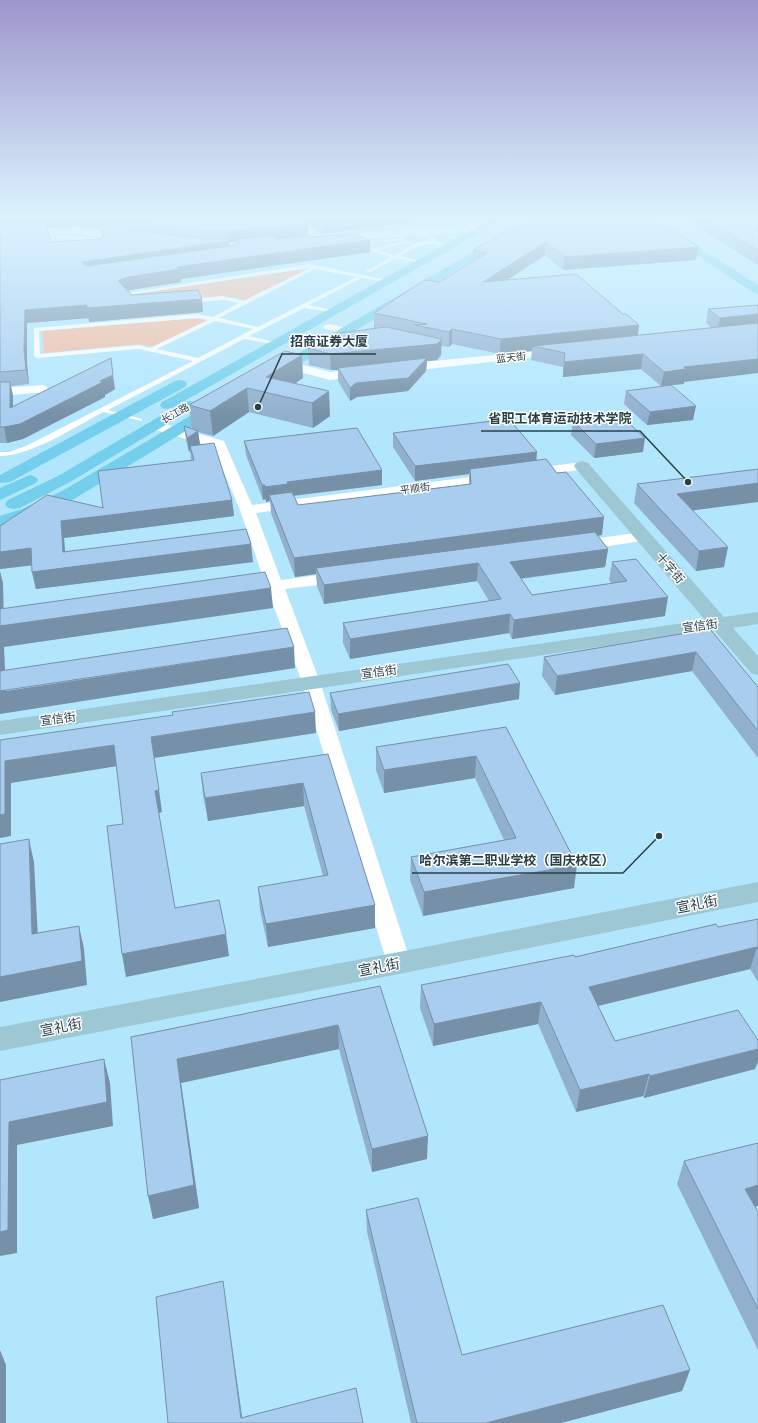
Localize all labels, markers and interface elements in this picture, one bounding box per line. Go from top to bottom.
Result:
callout: 招商证券大厦 [282,329,376,354]
text: 招商证券大厦 [290,334,368,349]
street label: 蓝天街 [496,350,527,365]
street label: 长江路 [159,401,191,426]
callout: 省职工体育运动技术学院 [481,406,640,431]
text: 省职工体育运动技术学院 [488,411,632,426]
street label: 平顺街 [400,481,431,496]
street label: 十字街 [653,550,687,586]
street label: 宣信街 [681,617,719,635]
street label: 宣信街 [360,663,398,681]
street label: 宣信街 [39,710,77,728]
callout: 哈尔滨第二职业学校（国庆校区） [412,848,623,873]
text: 哈尔滨第二职业学校（国庆校区） [419,853,615,868]
street label: 宣礼街 [675,892,719,916]
street label: 宣礼街 [357,955,401,979]
street label: 宣礼街 [39,1015,83,1039]

